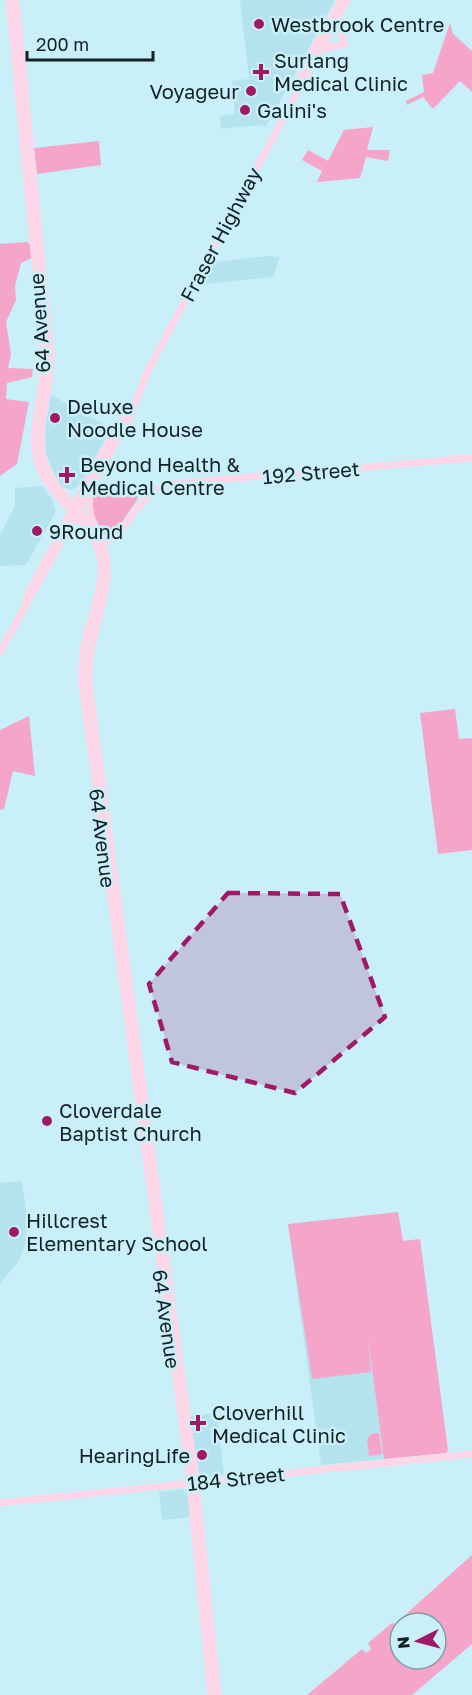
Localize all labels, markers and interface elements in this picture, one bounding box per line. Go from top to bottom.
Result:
place label: Westbrook Centre [271,12,444,36]
marker: Westbrook Centre [252,17,266,31]
scale bar [27,24,153,62]
text: 200 m [36,33,89,55]
place label: Surlang Medical Clinic [274,48,408,95]
marker: Surlang Medical Clinic [252,63,270,81]
place label: Voyageur [150,79,239,103]
marker: Voyageur [244,84,258,98]
place label: Galini's [257,98,327,122]
marker: Galini's [238,103,252,117]
street label: Fraser Highway [175,163,265,305]
street label: 64 Avenue [24,272,54,374]
place label: Deluxe Noodle House [67,394,203,441]
marker: Deluxe Noodle House [48,411,62,425]
place label: Beyond Health & Medical Centre [80,452,240,499]
street label: 192 Street [261,456,361,488]
marker: Beyond Health & Medical Centre [58,466,76,484]
place label: 9Round [49,519,123,543]
marker: 9Round [30,524,44,538]
street label: 64 Avenue [85,787,121,889]
place label: Cloverdale Baptist Church [59,1098,202,1145]
marker: Cloverdale Baptist Church [40,1114,54,1128]
place label: Hillcrest Elementary School [26,1208,208,1255]
marker: Hillcrest Elementary School [7,1225,21,1239]
street label: 64 Avenue [148,1268,186,1370]
place label: Cloverhill Medical Clinic [212,1400,346,1447]
marker: Cloverhill Medical Clinic [189,1414,207,1432]
place label: HearingLife [79,1443,190,1467]
marker: HearingLife [195,1448,209,1462]
street label: 184 Street [186,1461,286,1495]
north arrow [388,1611,448,1671]
text: N [393,1635,414,1650]

